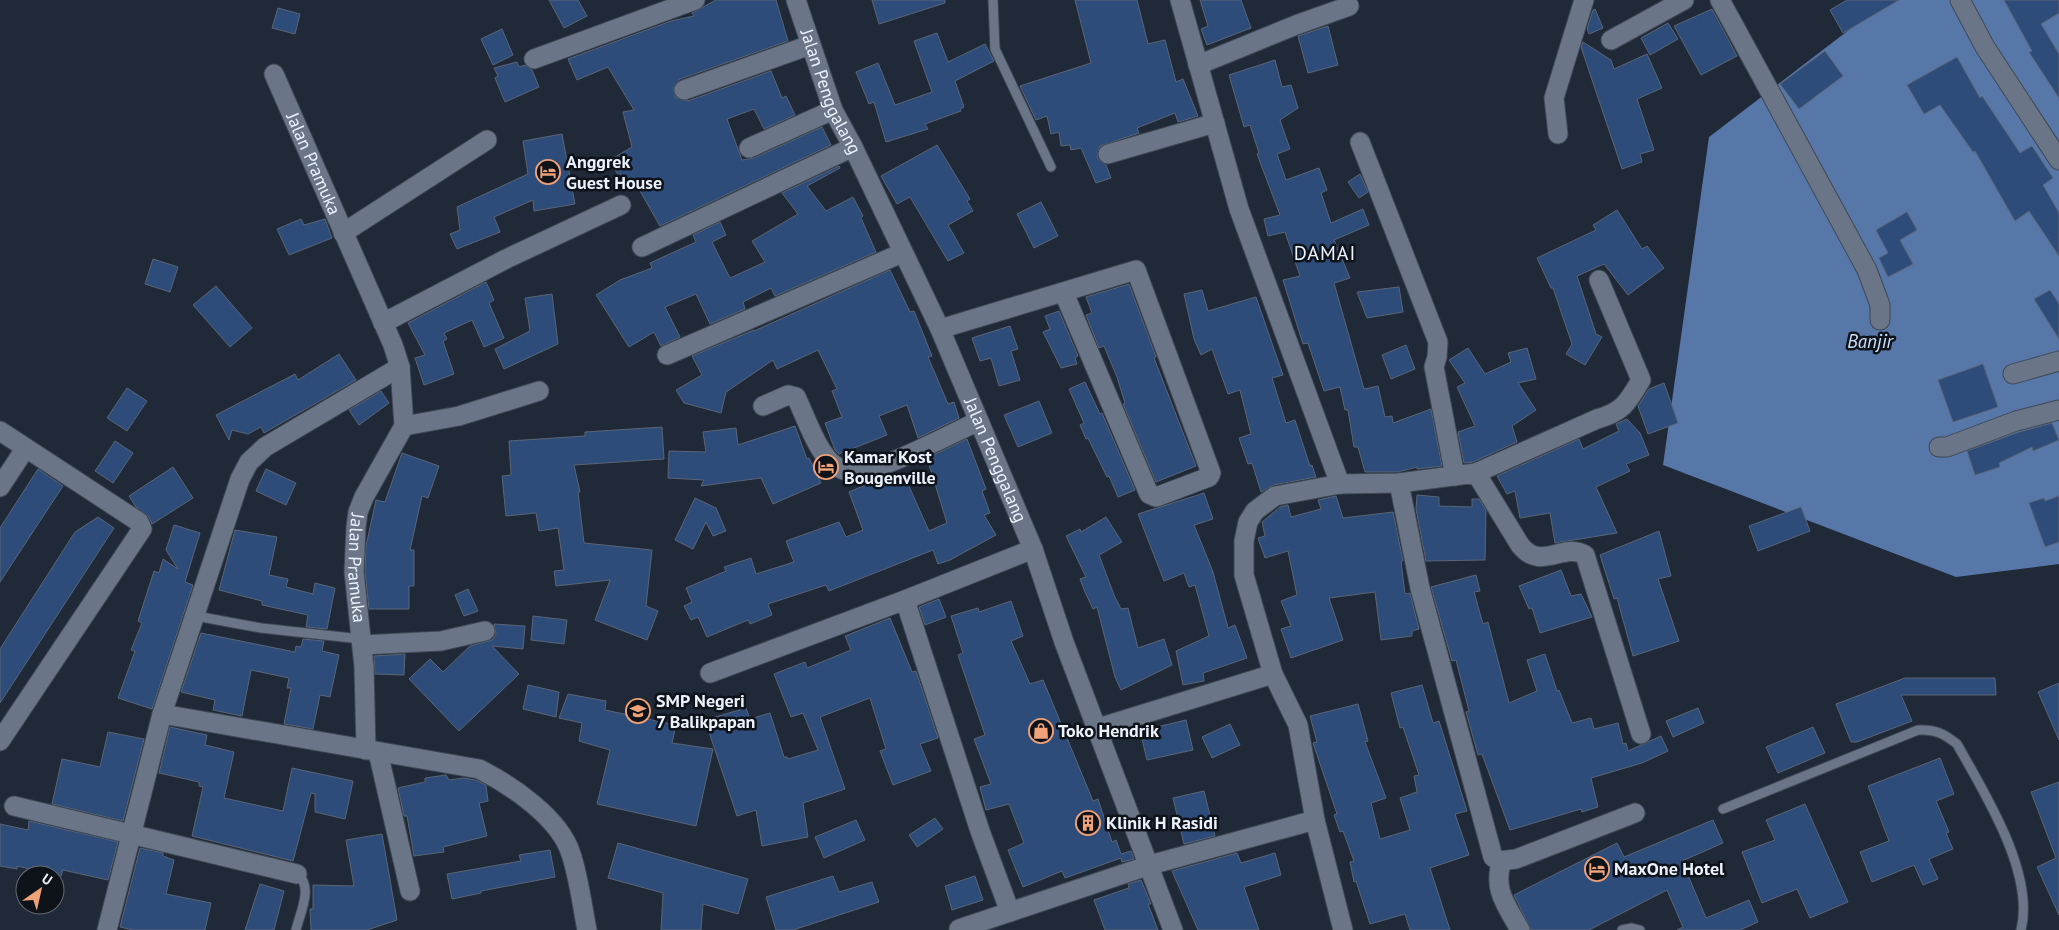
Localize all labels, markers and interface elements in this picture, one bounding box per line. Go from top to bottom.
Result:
street label: Jalan Penggalang [795,25,867,158]
street label: Jalan Pramuka [281,108,346,218]
place label: Anggrek Guest House [566,150,662,194]
hotel icon: Anggrek Guest House [535,159,561,185]
district label: DAMAI [1294,240,1356,266]
water label: Banjir [1847,329,1895,353]
street label: Jalan Penggalang [959,393,1032,526]
place label: Kamar Kost Bougenville [844,445,936,489]
hotel icon: Kamar Kost Bougenville [813,454,839,480]
street label: Jalan Pramuka [343,511,371,624]
place label: SMP Negeri 7 Balikpapan [656,689,755,733]
school or university icon: SMP Negeri 7 Balikpapan [625,698,651,724]
shop icon: Toko Hendrik [1028,718,1054,744]
place label: Toko Hendrik [1058,719,1159,742]
building icon: Klinik H Rasidi [1075,810,1101,836]
place label: Klinik H Rasidi [1106,811,1218,834]
hotel icon: MaxOne Hotel [1584,856,1610,882]
place label: MaxOne Hotel [1614,857,1725,880]
north arrow [15,865,65,915]
text: U [39,869,56,889]

